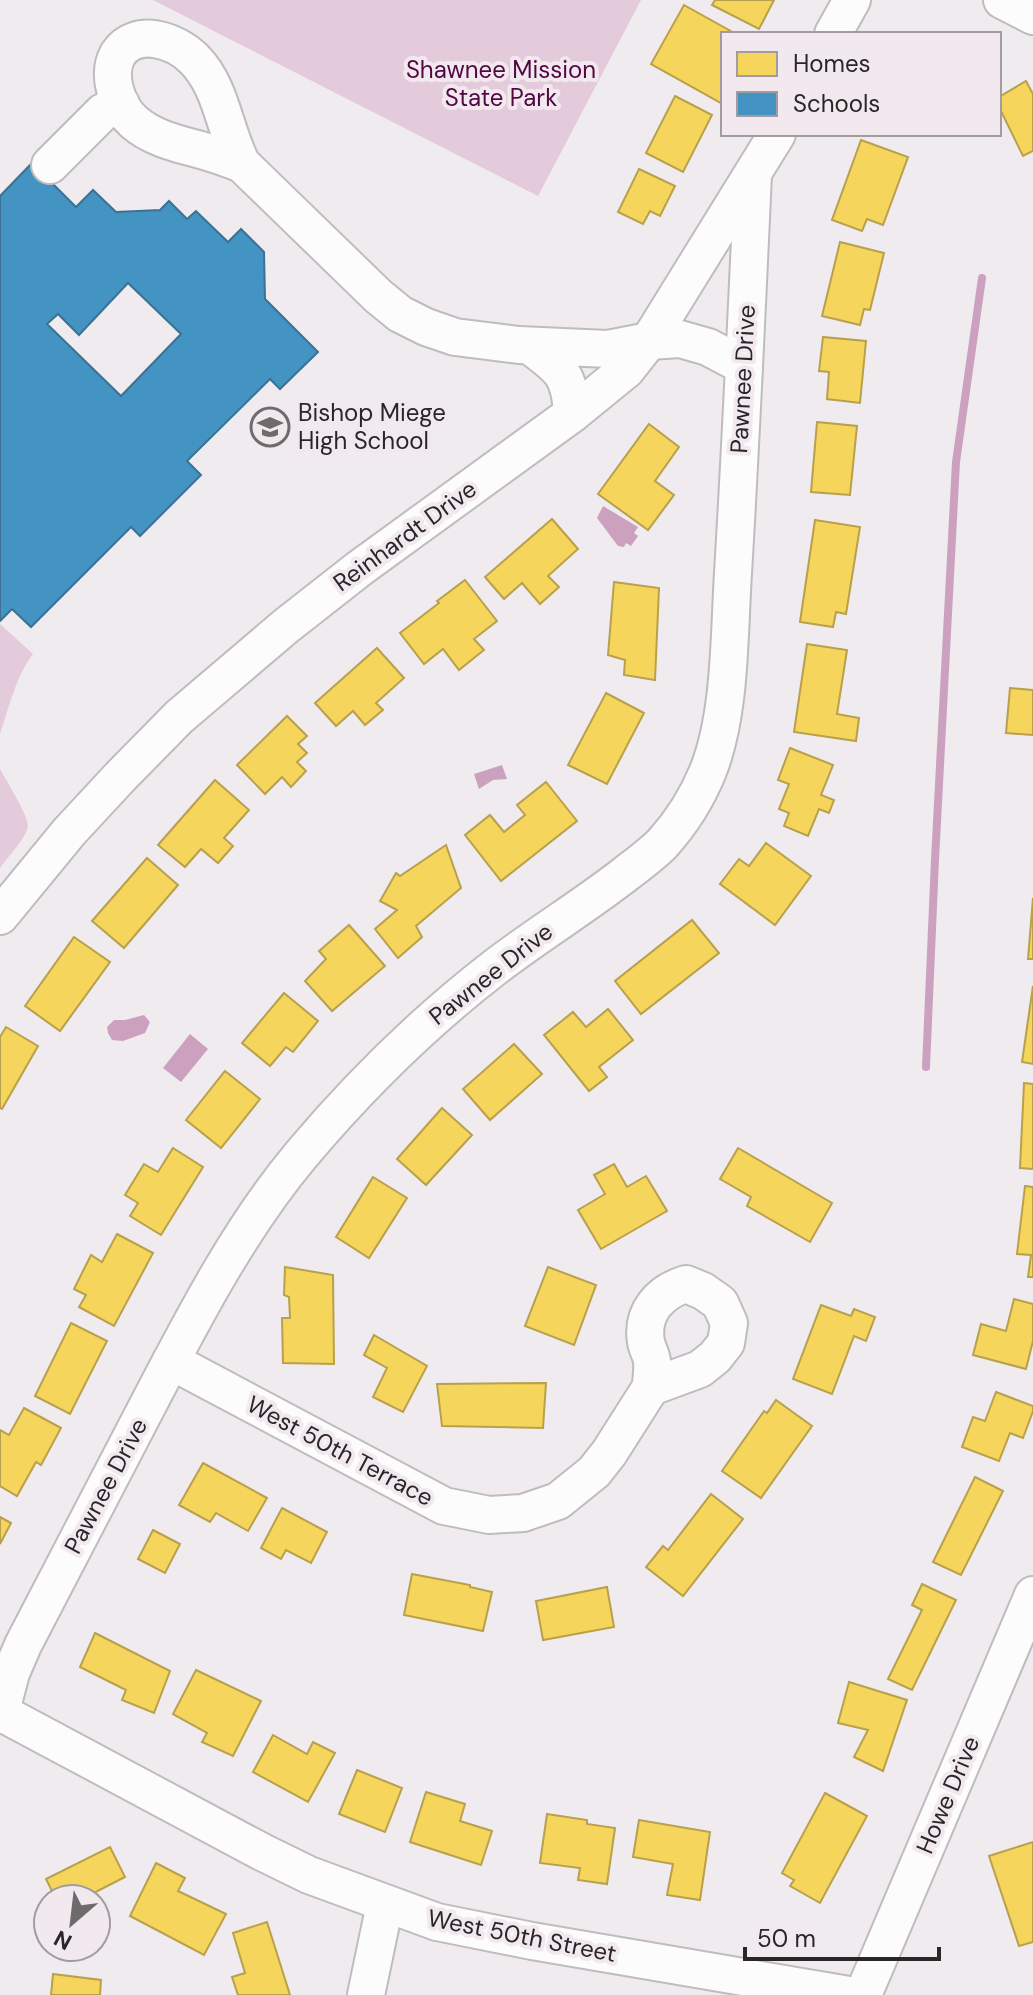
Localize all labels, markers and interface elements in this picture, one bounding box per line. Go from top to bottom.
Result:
legend [721,32,1001,136]
text: Homes [793,48,871,79]
park label: Shawnee Mission State Park [406,54,596,113]
text: Schools [793,88,880,119]
street label: Pawnee Drive [723,304,762,454]
place label: Bishop Miege High School [298,397,446,456]
school or university icon: Bishop Miege High School [249,406,291,448]
street label: Reinhardt Drive [327,473,482,598]
street label: Pawnee Drive [423,916,559,1032]
street label: West 50th Terrace [242,1388,439,1513]
street label: Pawnee Drive [57,1413,154,1559]
street label: Howe Drive [909,1731,986,1858]
north arrow [32,1883,112,1963]
street label: West 50th Street [425,1902,619,1969]
scale bar [745,1911,939,1961]
text: 50 m [757,1923,816,1954]
text: N [49,1924,77,1957]

